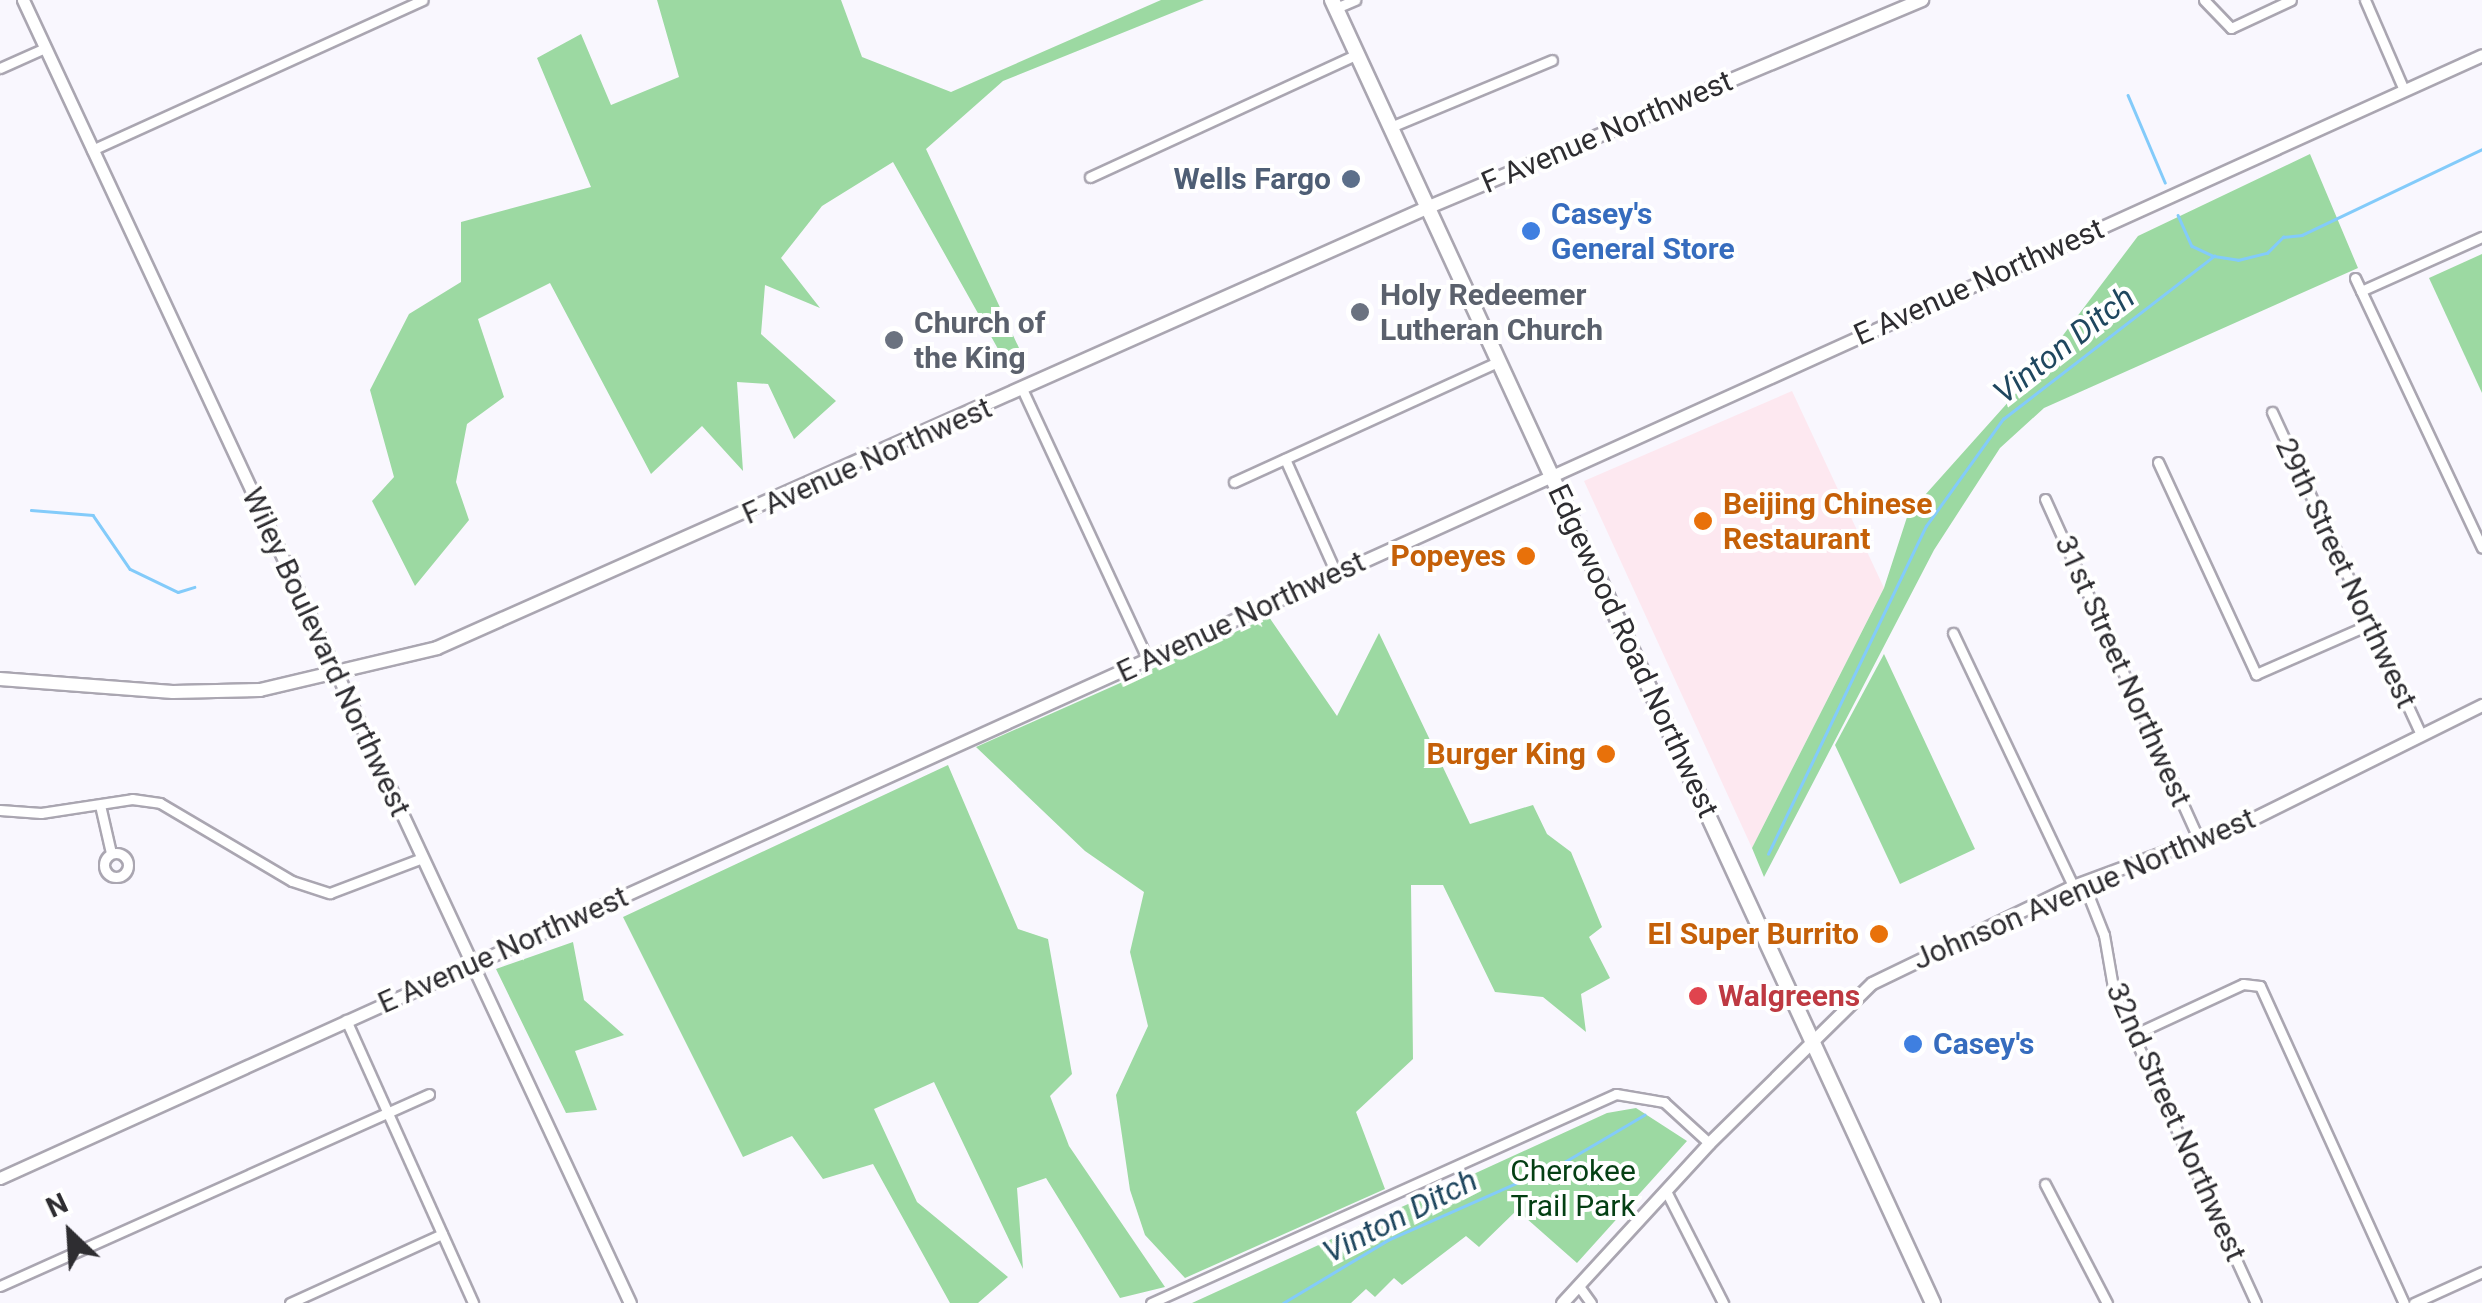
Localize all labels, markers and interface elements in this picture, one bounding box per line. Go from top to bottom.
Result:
street label: F Avenue Northwest [1476,63,1738,201]
place label: Wells Fargo [1173,161,1331,197]
marker: Wells Fargo [1340,168,1362,190]
place label: Casey's General Store [1551,196,1735,266]
street label: E Avenue Northwest [1849,211,2109,353]
marker: Casey's General Store [1520,220,1542,242]
place label: Holy Redeemer Lutheran Church [1380,277,1603,348]
water label: Vinton Ditch [1986,278,2142,412]
marker: Holy Redeemer Lutheran Church [1349,301,1371,323]
place label: Church of the King [914,305,1045,376]
marker: Church of the King [883,329,905,351]
street label: F Avenue Northwest [737,390,997,532]
street label: 29th Street Northwest [2268,432,2424,714]
street label: Edgewood Road Northwest [1540,479,1726,823]
street label: Wiley Boulevard Northwest [234,482,418,822]
place label: Beijing Chinese Restaurant [1723,486,1932,556]
marker: Beijing Chinese Restaurant [1692,510,1714,532]
street label: 31st Street Northwest [2047,530,2199,812]
place label: Popeyes [1391,538,1506,574]
street label: E Avenue Northwest [1111,544,1371,690]
marker: Popeyes [1515,545,1537,567]
place label: Burger King [1427,736,1586,772]
marker: Burger King [1595,743,1617,765]
street label: Johnson Avenue Northwest [1907,800,2261,978]
street label: E Avenue Northwest [373,879,633,1021]
place label: El Super Burrito [1647,916,1859,952]
marker: El Super Burrito [1868,923,1890,945]
street label: 32nd Street Northwest [2098,977,2254,1267]
place label: Walgreens [1718,978,1860,1014]
marker: Walgreens [1687,985,1709,1007]
place label: Casey's [1933,1026,2034,1062]
marker: Casey's [1902,1033,1924,1055]
park label: Cherokee Trail Park [1510,1153,1636,1224]
water label: Vinton Ditch [1316,1161,1484,1271]
north arrow [20,1183,120,1283]
text: N [41,1186,73,1224]

